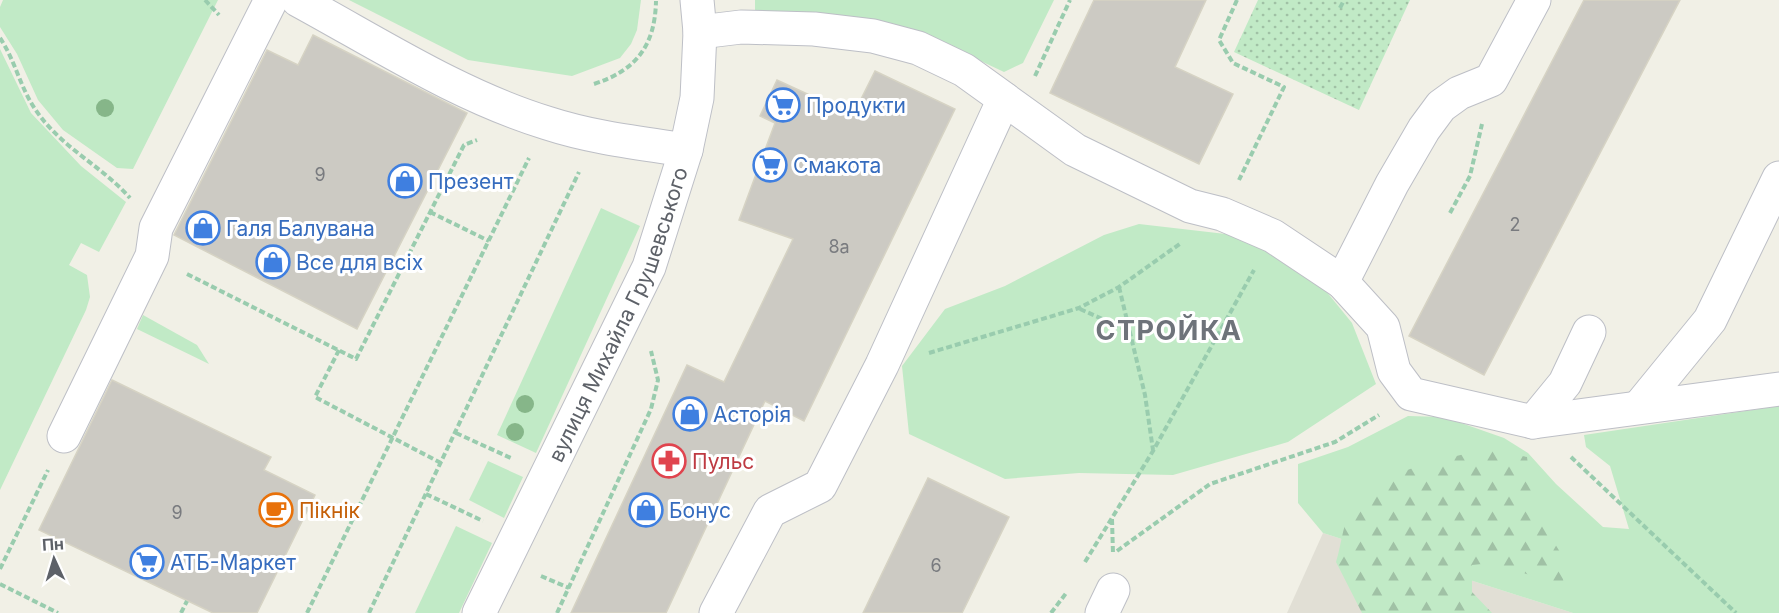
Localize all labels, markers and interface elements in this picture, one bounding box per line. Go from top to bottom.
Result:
supermarket icon: Продукти [765,87,801,123]
place label: Продукти [806,93,906,118]
supermarket icon: Смакота [752,147,788,183]
place label: Смакота [793,153,881,178]
shop icon: Презент [387,163,423,199]
house number: 9 [314,164,326,185]
street label: вулиця Михайла Грушевського [543,164,692,466]
place label: Презент [428,169,514,194]
shop icon: Галя Балувана [185,210,221,246]
house number: 2 [1510,214,1520,235]
place label: Галя Балувана [226,216,375,241]
house number: 8а [828,236,850,257]
shop icon: Все для всіх [255,244,291,280]
place label: Все для всіх [296,250,423,275]
district label: СТРОЙКА [1096,314,1242,347]
shop icon: Асторія [672,396,708,432]
place label: Асторія [713,402,791,427]
pharmacy icon: Пульс [651,443,687,479]
place label: Пульс [692,449,754,474]
cafe icon: Пікнік [258,492,294,528]
shop icon: Бонус [628,492,664,528]
place label: Пікнік [299,498,361,523]
place label: Бонус [669,498,731,523]
house number: 9 [171,502,183,523]
north arrow [24,529,84,589]
text: Пн [41,533,65,555]
supermarket icon: АТБ-Маркет [129,544,165,580]
place label: АТБ-Маркет [170,550,296,575]
house number: 6 [930,555,942,576]

